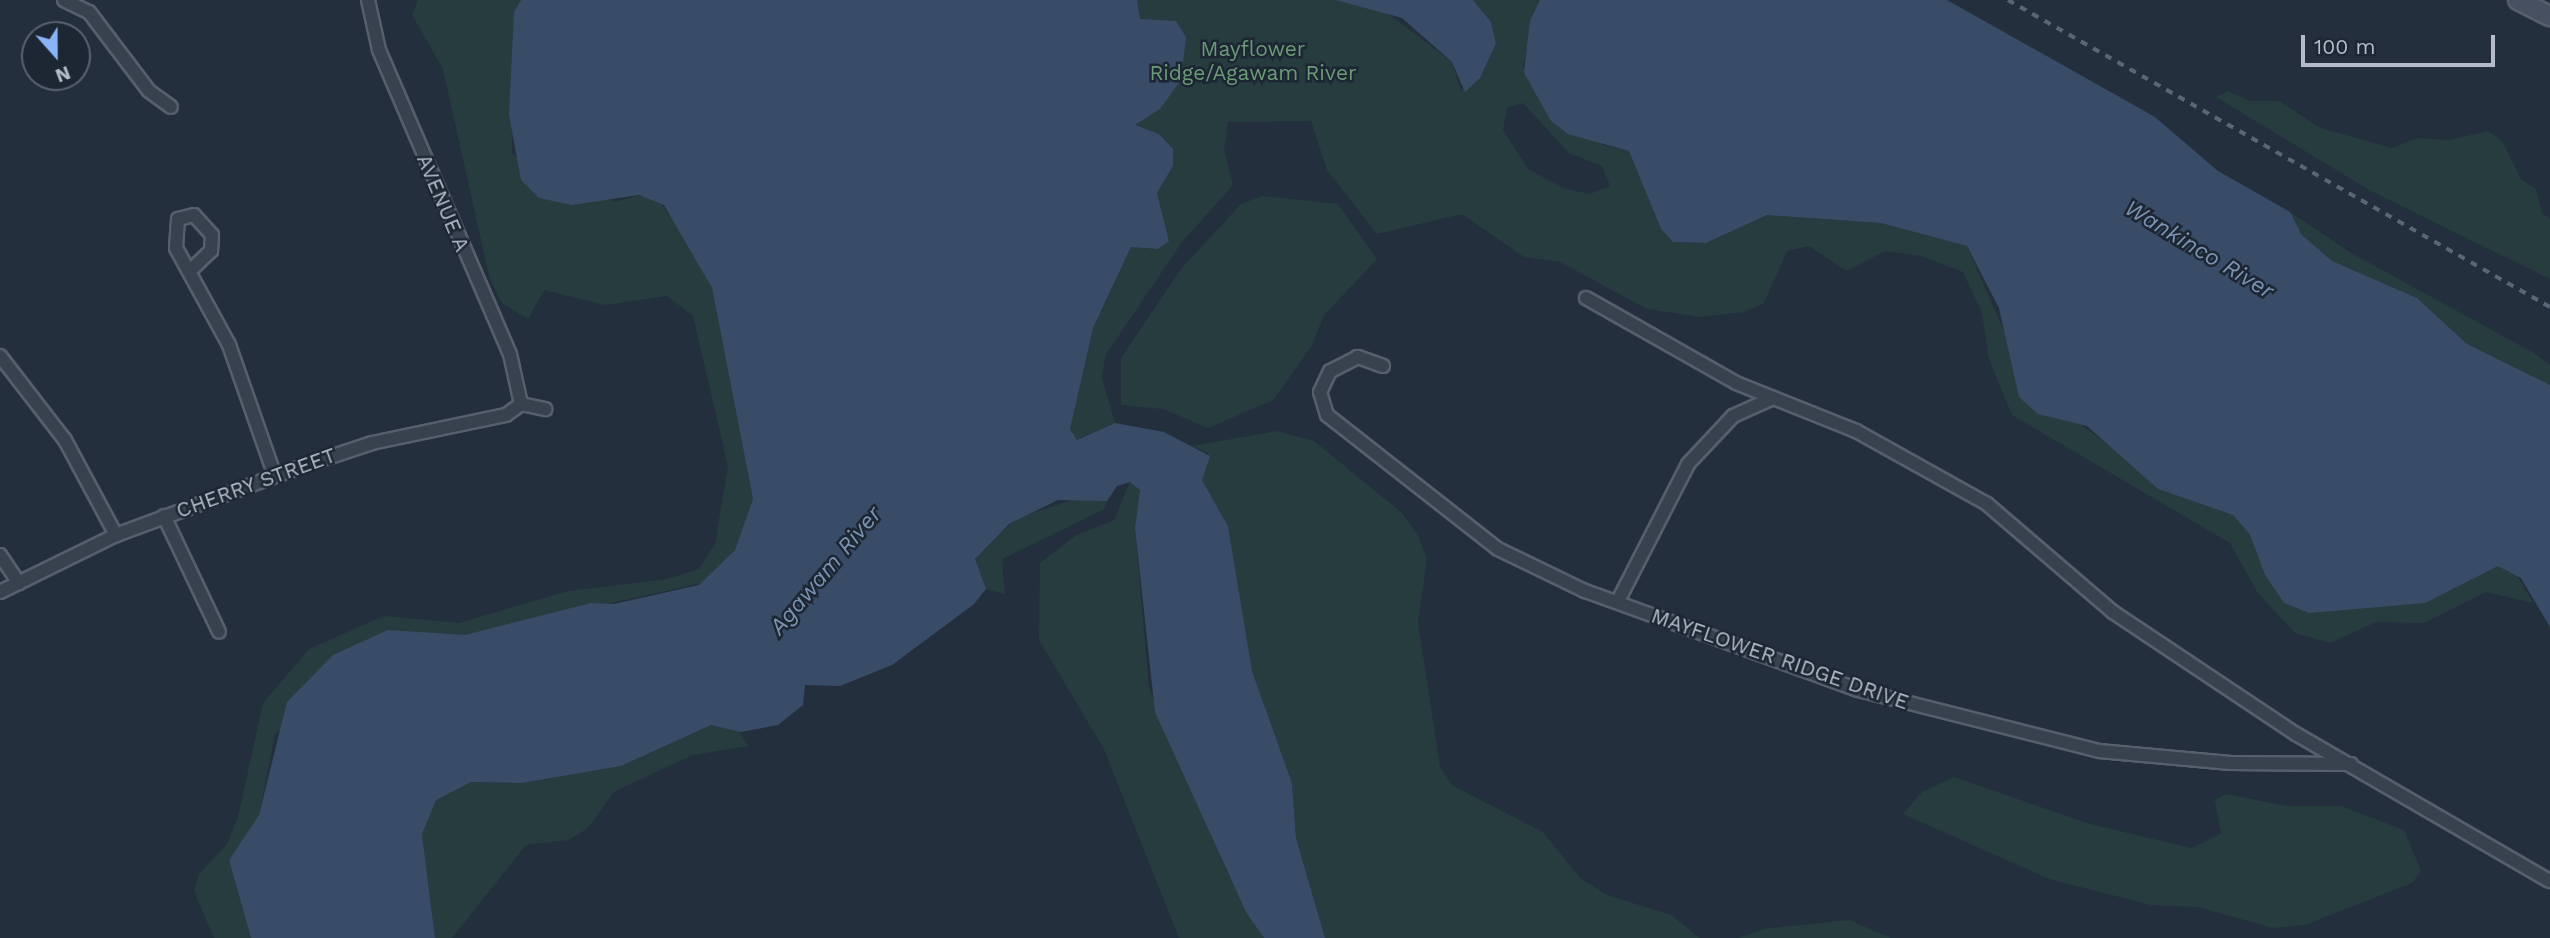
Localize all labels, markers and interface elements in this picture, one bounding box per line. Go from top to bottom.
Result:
north arrow [21,21,91,91]
scale bar [2305,21,2499,65]
text: 100 m [2314,34,2376,59]
park label: Mayflower Ridge/Agawam River [1149,36,1357,86]
text: N [52,61,74,87]
street label: AVENUE A [411,150,475,256]
water label: Wankinco River [2119,195,2279,305]
street label: CHERRY STREET [172,442,340,524]
water label: Agawam River [764,501,888,641]
street label: MAYFLOWER RIDGE DRIVE [1648,603,1912,715]

